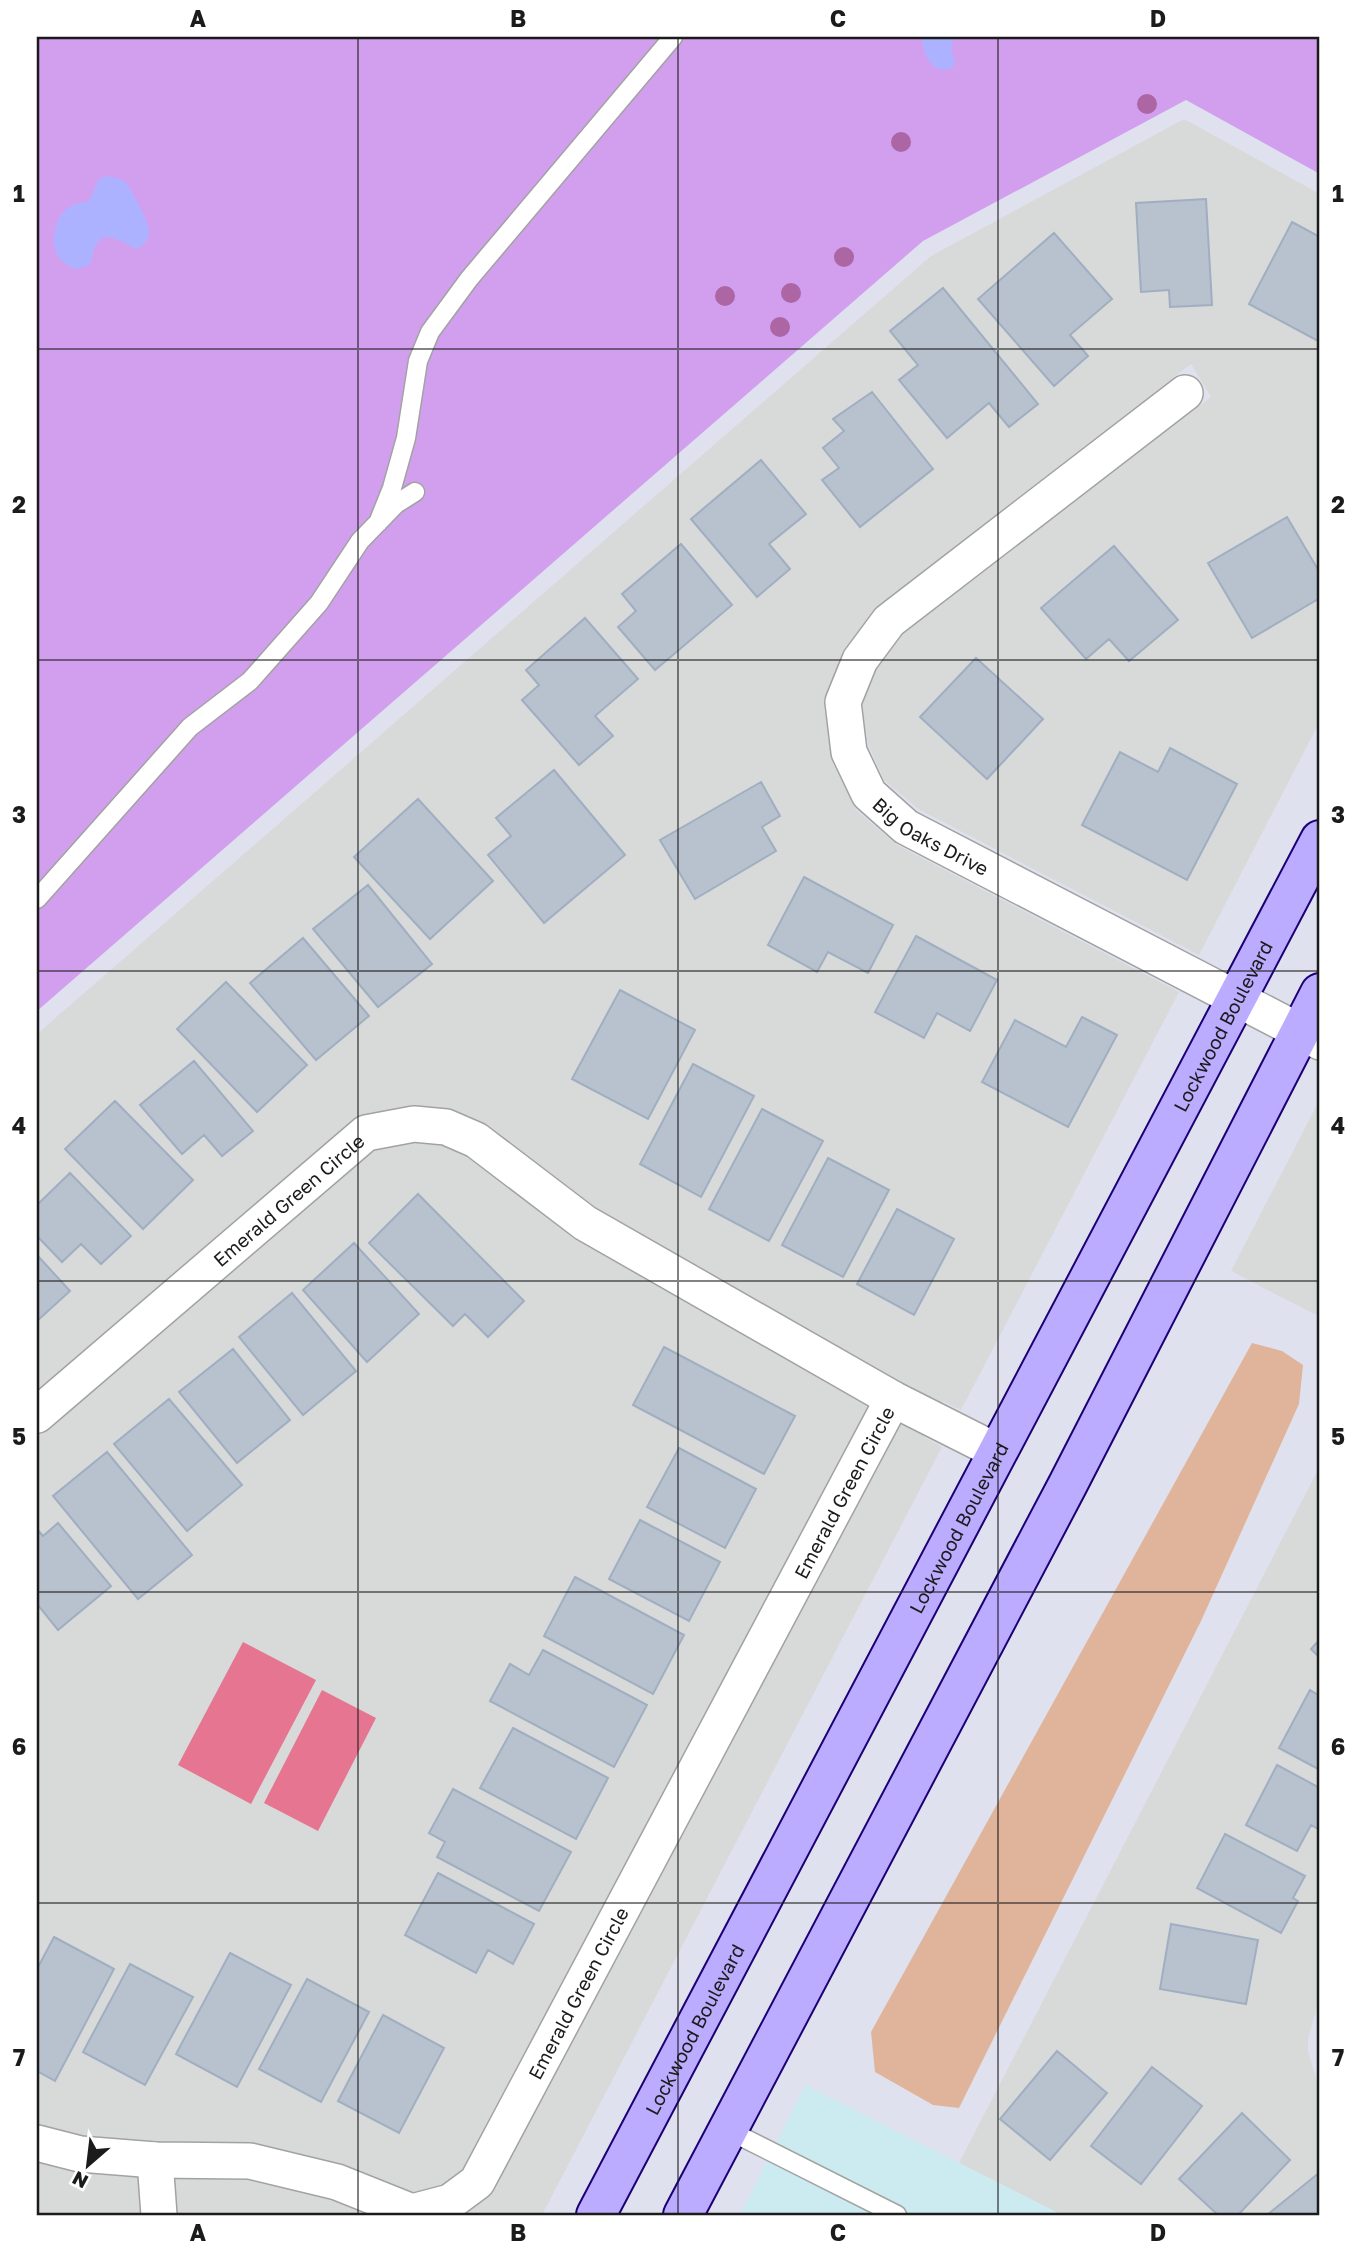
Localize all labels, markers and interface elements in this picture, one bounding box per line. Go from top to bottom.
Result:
text: A [190,4,207,32]
text: B [510,4,526,32]
text: C [830,4,846,32]
text: D [1150,4,1166,32]
text: 1 [13,179,25,207]
text: 1 [1332,179,1344,207]
text: 2 [12,490,26,518]
text: 2 [1331,490,1345,518]
street label: Big Oaks Drive [869,792,993,880]
text: 3 [12,800,26,828]
text: 3 [1331,800,1345,828]
street label: Lockwood Boulevard [1168,936,1277,1115]
text: 4 [12,1111,26,1139]
text: 4 [1331,1111,1345,1139]
street label: Emerald Green Circle [208,1129,368,1271]
street label: Emerald Green Circle [788,1402,899,1582]
text: 5 [12,1422,26,1450]
text: 5 [1331,1422,1345,1450]
street label: Lockwood Boulevard [904,1438,1012,1617]
text: 6 [12,1732,26,1760]
text: 6 [1331,1732,1345,1760]
street label: Emerald Green Circle [522,1903,633,2083]
street label: Lockwood Boulevard [639,1940,748,2118]
text: 7 [13,2043,25,2071]
text: 7 [1332,2043,1344,2071]
north arrow [52,2130,122,2200]
text: N [68,2167,92,2194]
text: A [190,2218,207,2246]
text: B [510,2218,526,2246]
text: C [830,2218,846,2246]
text: D [1150,2218,1166,2246]

